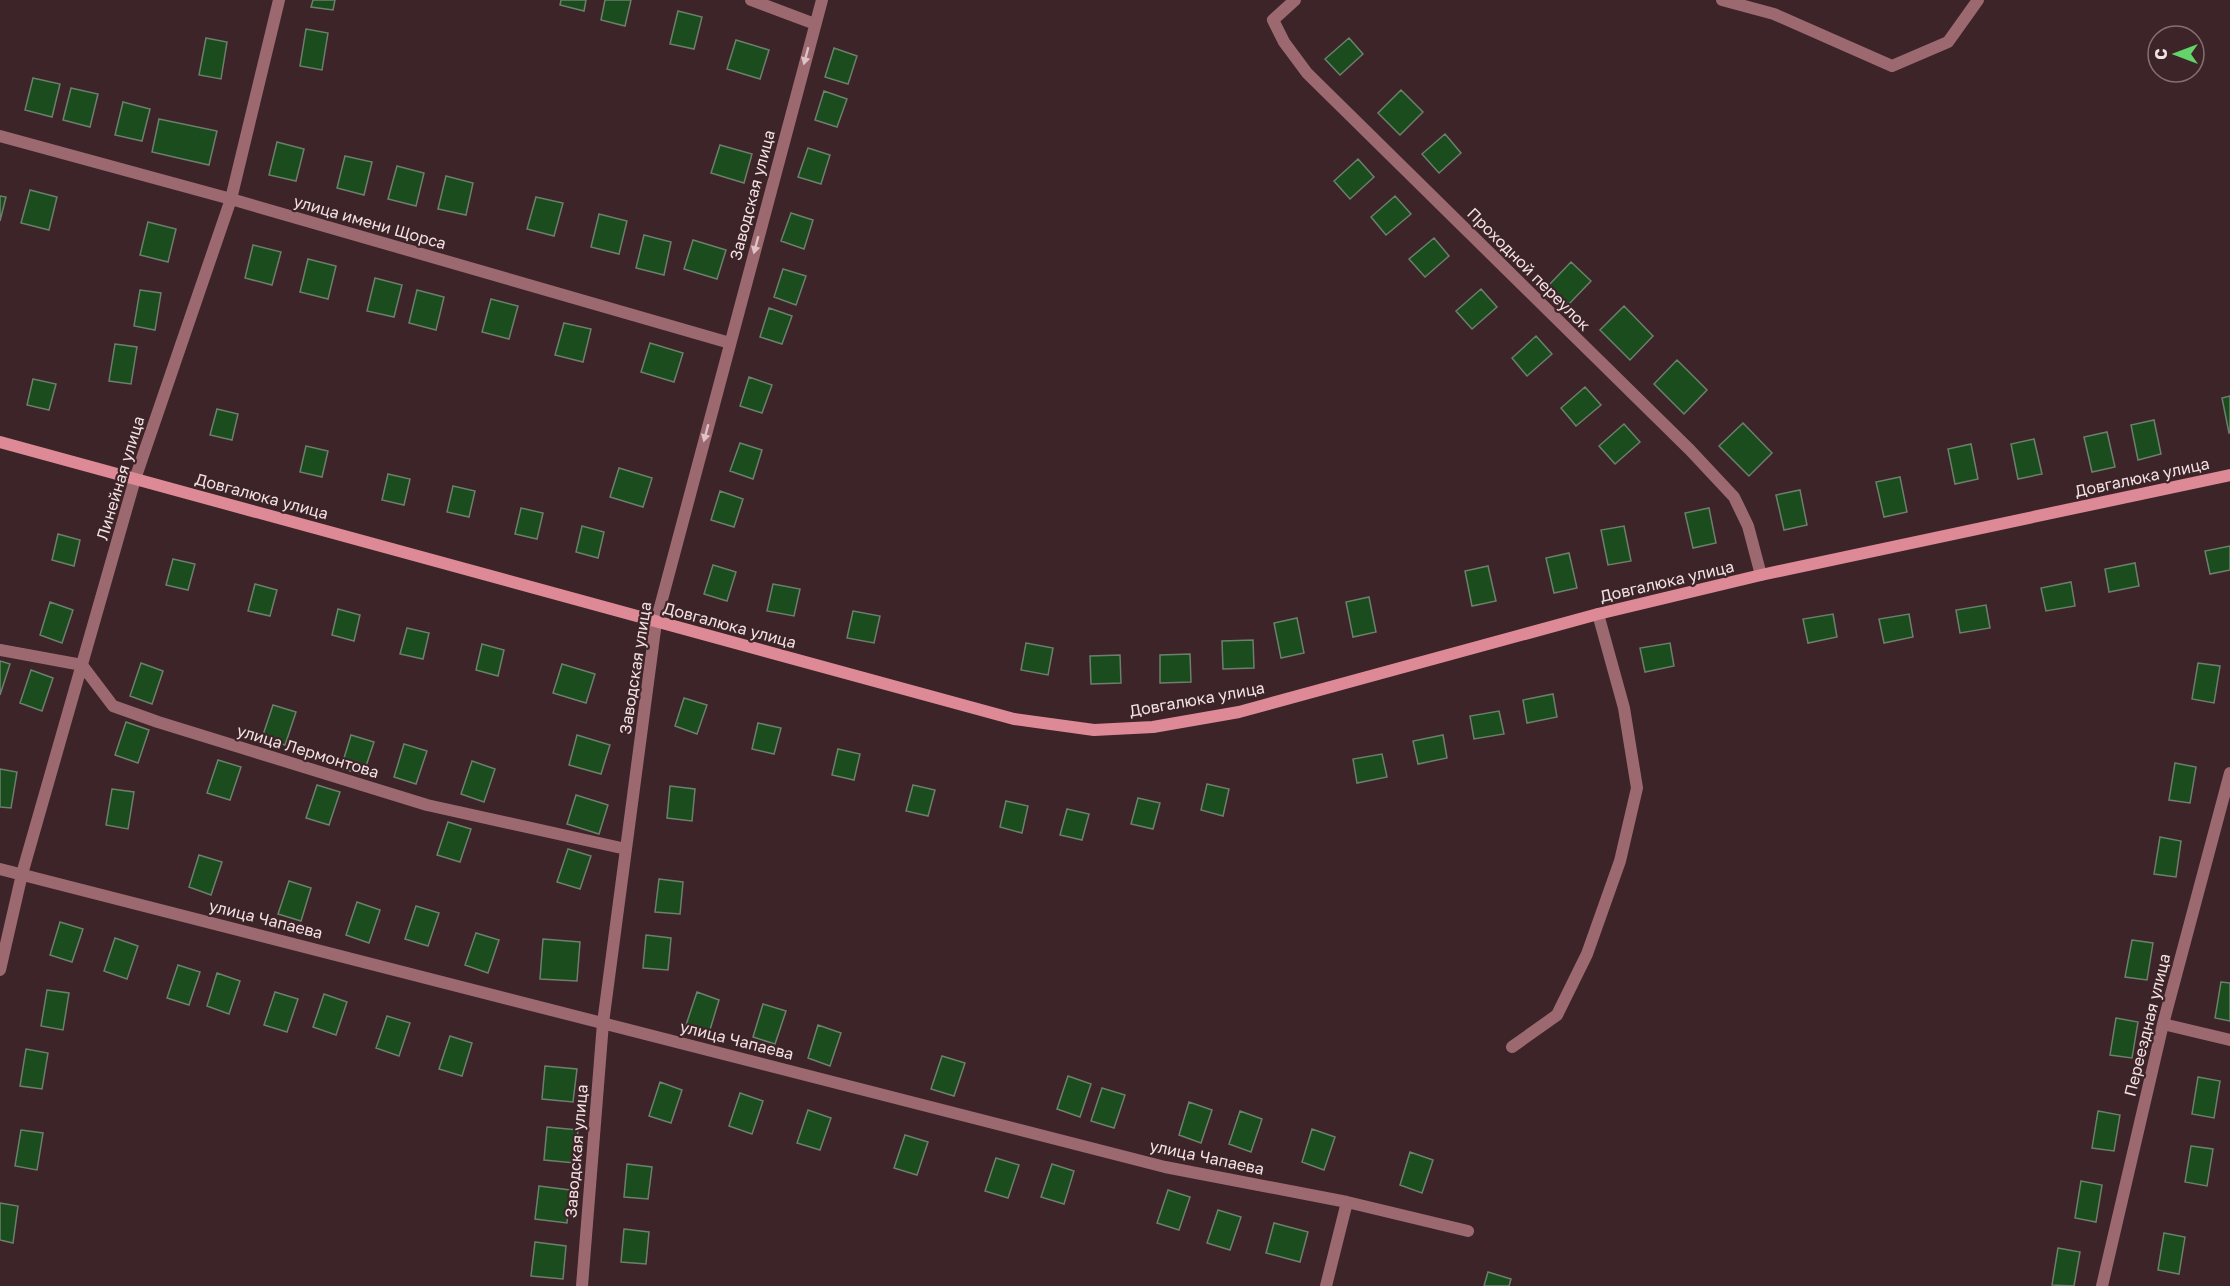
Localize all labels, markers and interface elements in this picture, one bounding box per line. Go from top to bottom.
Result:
north arrow [2146,24,2206,84]
one-way arrow [801,47,810,65]
text: С [2151,48,2171,60]
street label: Заводская улица [725,128,779,262]
street label: улица имени Щорса [291,191,449,253]
street label: Проходной переулок [1463,203,1595,335]
one-way arrow [751,236,760,254]
street label: Линейная улица [92,413,148,543]
one-way arrow [701,424,710,442]
street label: Довгалюка улица [2073,453,2211,501]
street label: Довгалюка улица [193,469,331,523]
street label: Довгалюка улица [1598,556,1736,606]
street label: Довгалюка улица [661,598,799,652]
street label: Заводская улица [615,600,655,736]
street label: Довгалюка улица [1128,677,1266,721]
street label: улица Лермонтова [234,720,382,782]
street label: улица Чапаева [207,895,325,943]
street label: Переездная улица [2120,951,2174,1099]
street label: улица Чапаева [678,1016,796,1064]
street label: Заводская улица [560,1083,592,1219]
street label: улица Чапаева [1148,1135,1266,1179]

